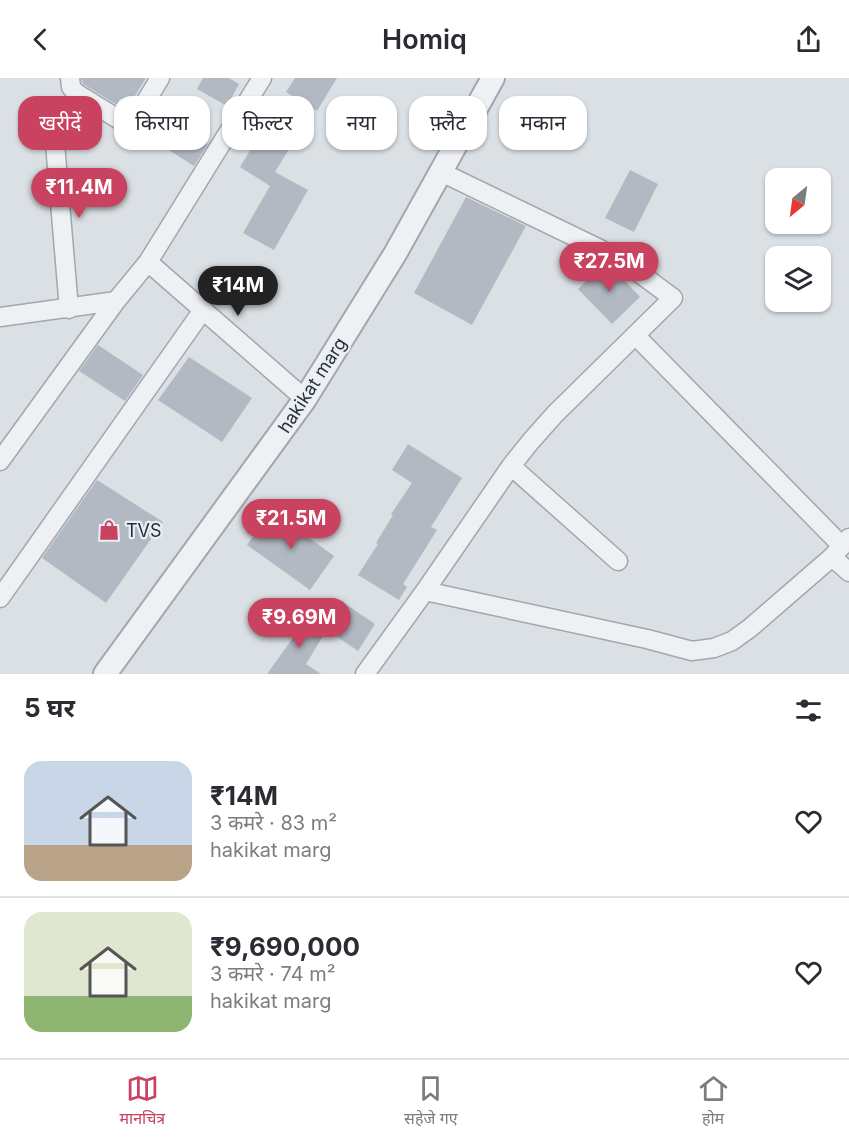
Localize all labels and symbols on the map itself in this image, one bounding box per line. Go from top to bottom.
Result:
pin: ₹11.4M [30,168,128,219]
north arrow [765,168,831,234]
pin: ₹27.5M [560,242,658,293]
pin: ₹14M [202,266,274,317]
street label: hakikat marg [273,333,351,437]
pin: ₹21.5M [242,499,340,550]
shop icon: TVS [97,518,121,542]
place label: TVS [126,520,162,541]
pin: ₹9.69M [250,598,348,649]

